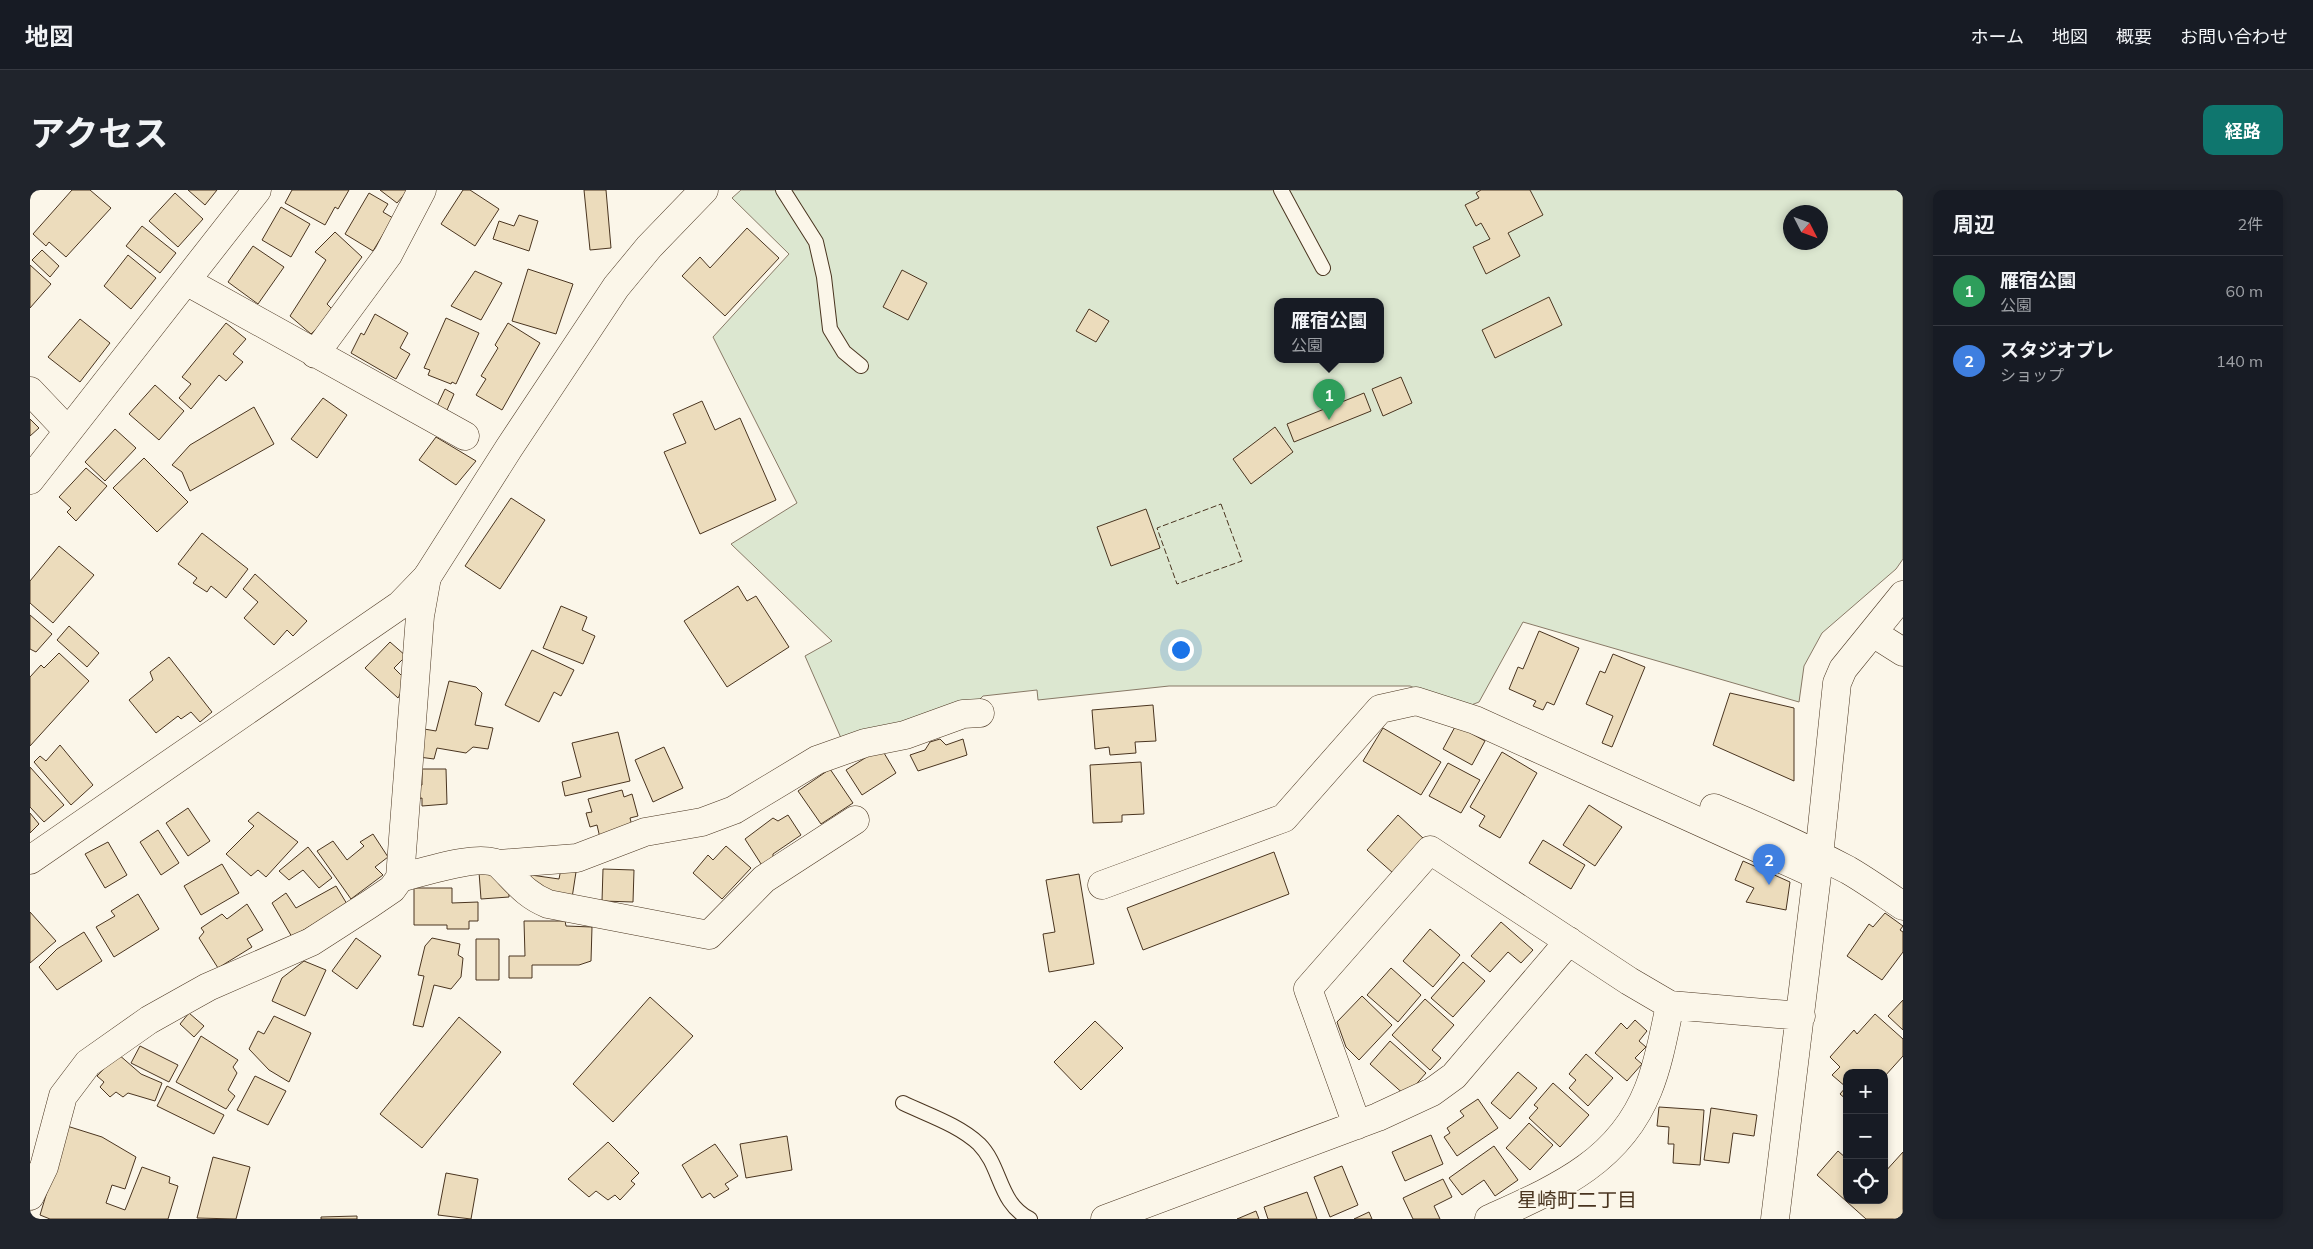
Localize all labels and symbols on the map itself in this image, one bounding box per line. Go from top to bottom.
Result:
north arrow [1783,205,1828,250]
pin: 1 [1313,379,1345,420]
your location [1168,637,1194,663]
pin: 2 [1753,844,1785,885]
district label: 星崎町二丁目 [1517,1187,1637,1212]

